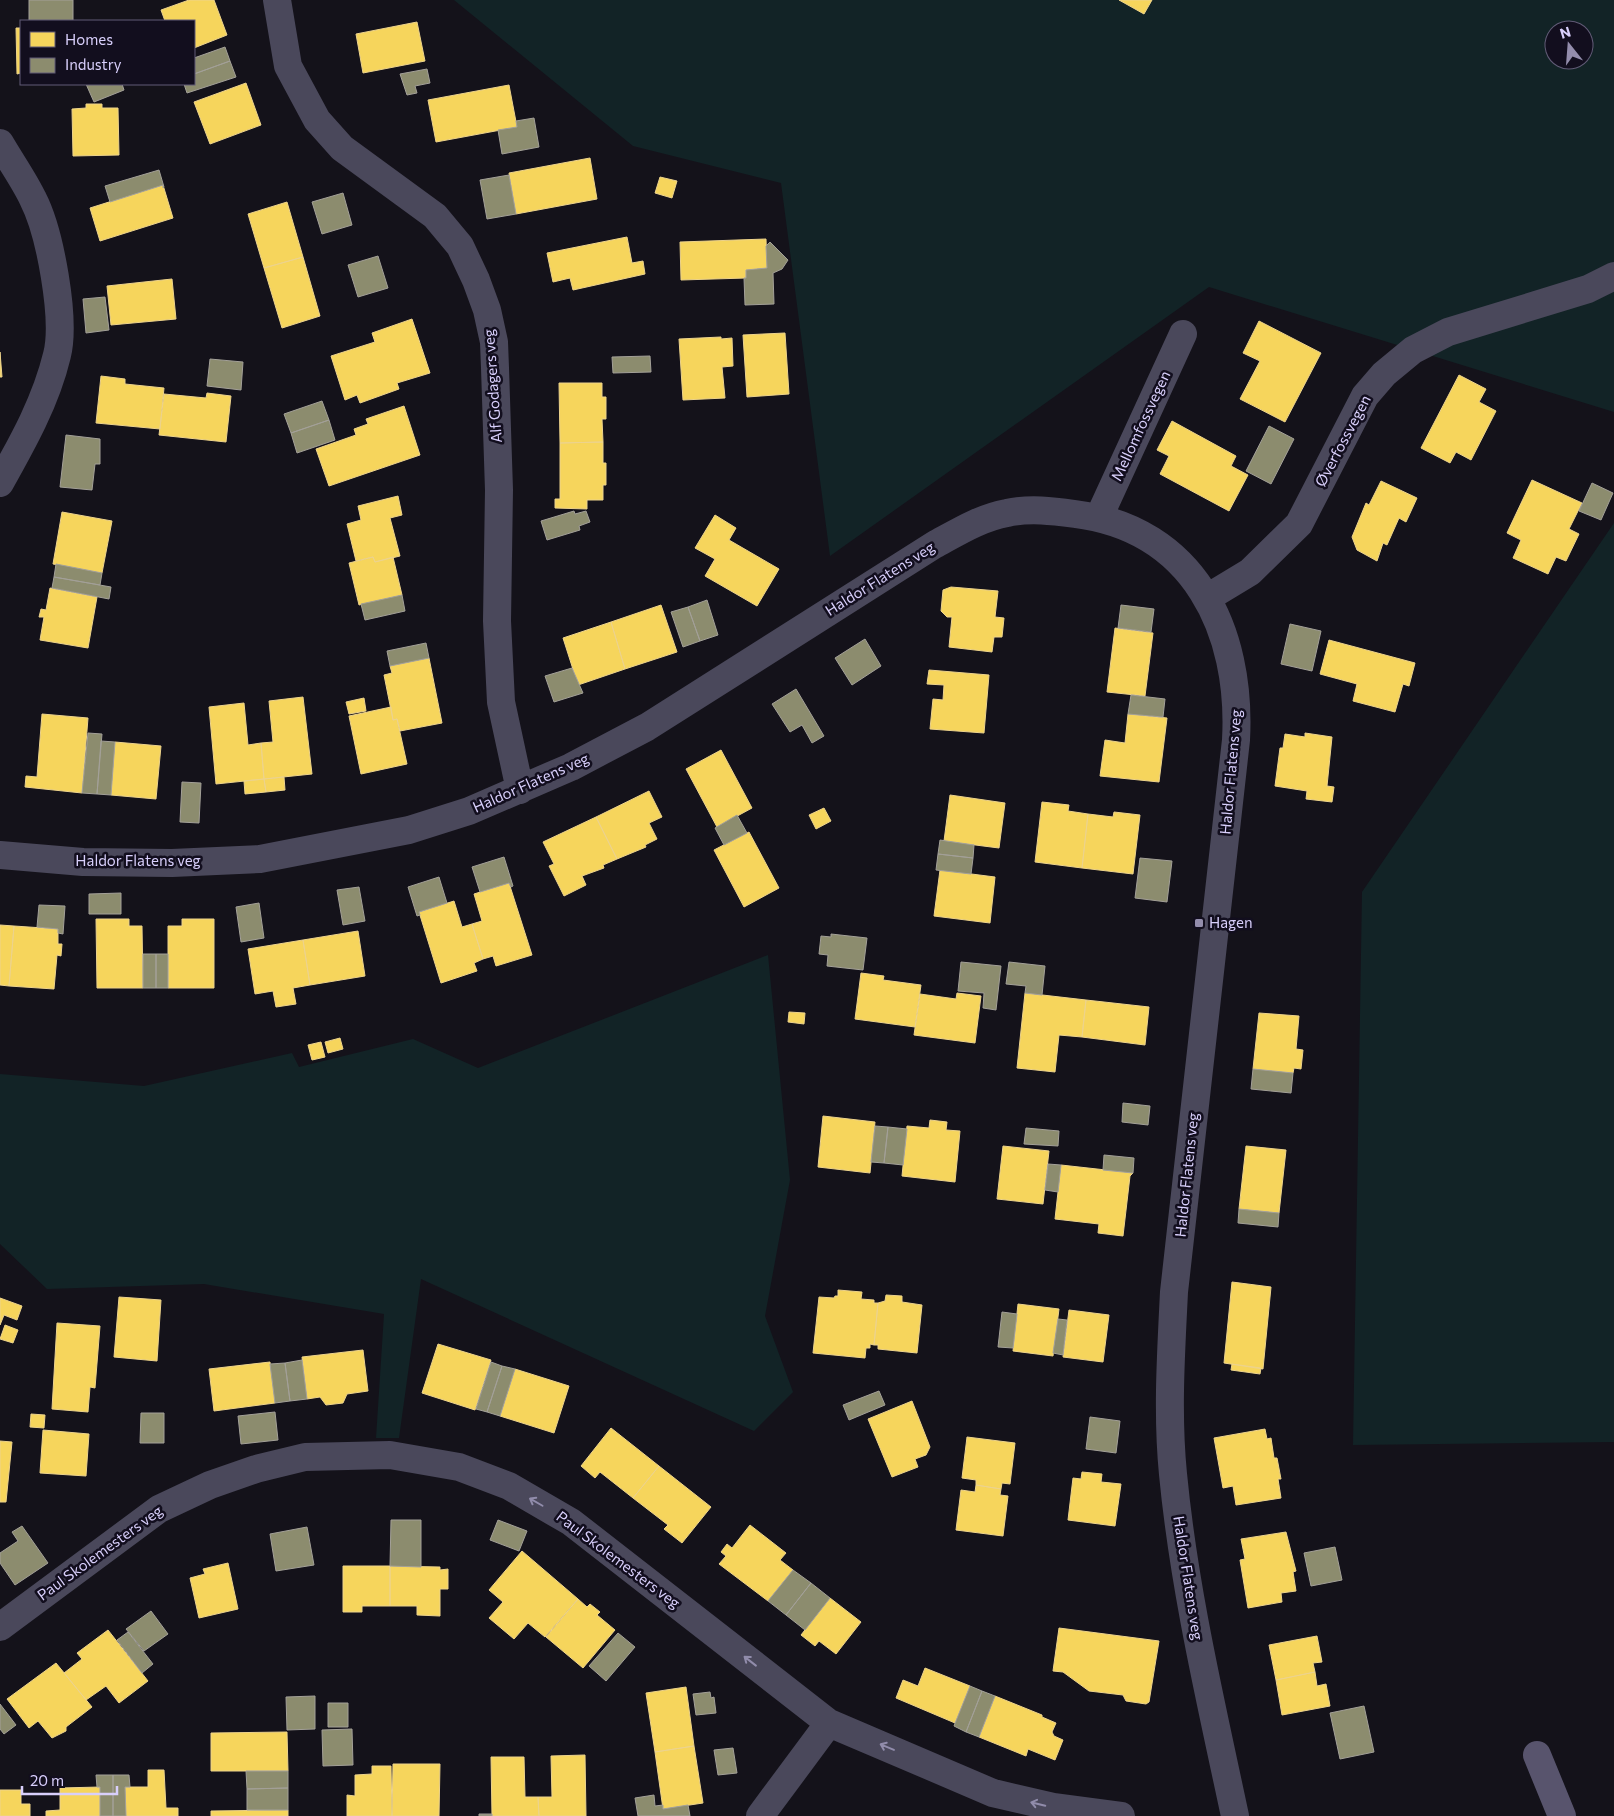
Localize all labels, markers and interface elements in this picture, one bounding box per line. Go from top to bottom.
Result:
legend [20,20,195,85]
north arrow [1544,20,1594,70]
text: N [1558,22,1573,42]
text: Homes [65,30,113,48]
text: Industry [65,55,122,73]
street label: Alf Godagers veg [479,328,505,444]
street label: Mellomfossvegen [1107,368,1174,484]
street label: Øverfossvegen [1310,392,1374,489]
street label: Haldor Flatens veg [822,537,937,619]
street label: Haldor Flatens veg [1216,709,1244,835]
street label: Haldor Flatens veg [470,748,592,816]
street label: Haldor Flatens veg [75,851,201,869]
place label: Hagen [1209,913,1253,931]
marker: Hagen [1193,917,1205,929]
street label: Haldor Flatens veg [1171,1112,1202,1238]
one-way arrow [529,1496,543,1506]
street label: Paul Skolemesters veg [33,1501,165,1604]
street label: Paul Skolemesters veg [553,1507,684,1612]
street label: Haldor Flatens veg [1170,1515,1208,1641]
one-way arrow [744,1656,757,1667]
one-way arrow [880,1742,895,1752]
scale bar [22,1764,118,1796]
text: 20 m [30,1771,64,1789]
one-way arrow [1031,1799,1047,1808]

